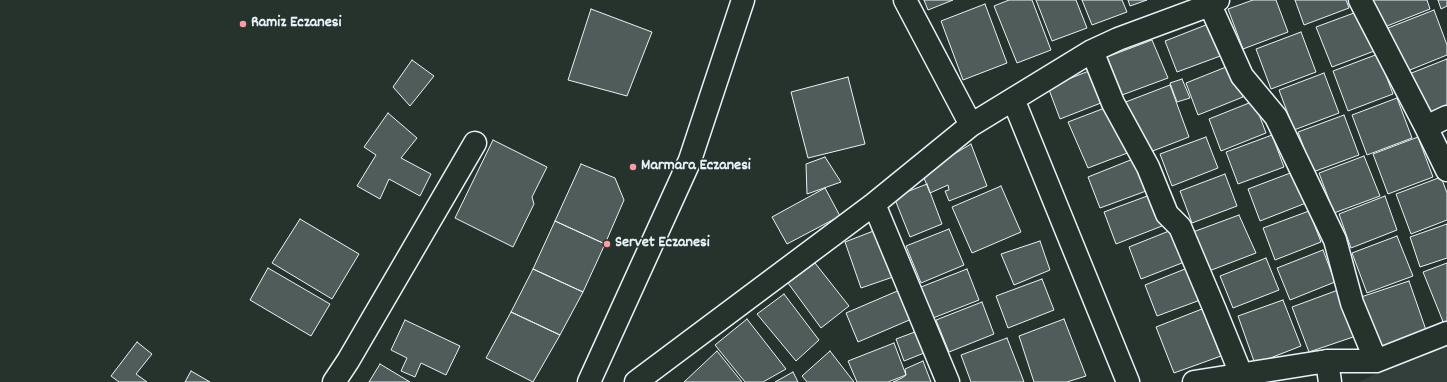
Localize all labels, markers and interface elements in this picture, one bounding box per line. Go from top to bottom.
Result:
place label: Ramiz Eczanesi [251,14,341,34]
marker: Ramiz Eczanesi [238,19,248,29]
place label: Marmara Eczanesi [641,157,751,177]
marker: Marmara Eczanesi [628,162,638,172]
place label: Servet Eczanesi [615,234,710,254]
marker: Servet Eczanesi [602,239,612,249]

